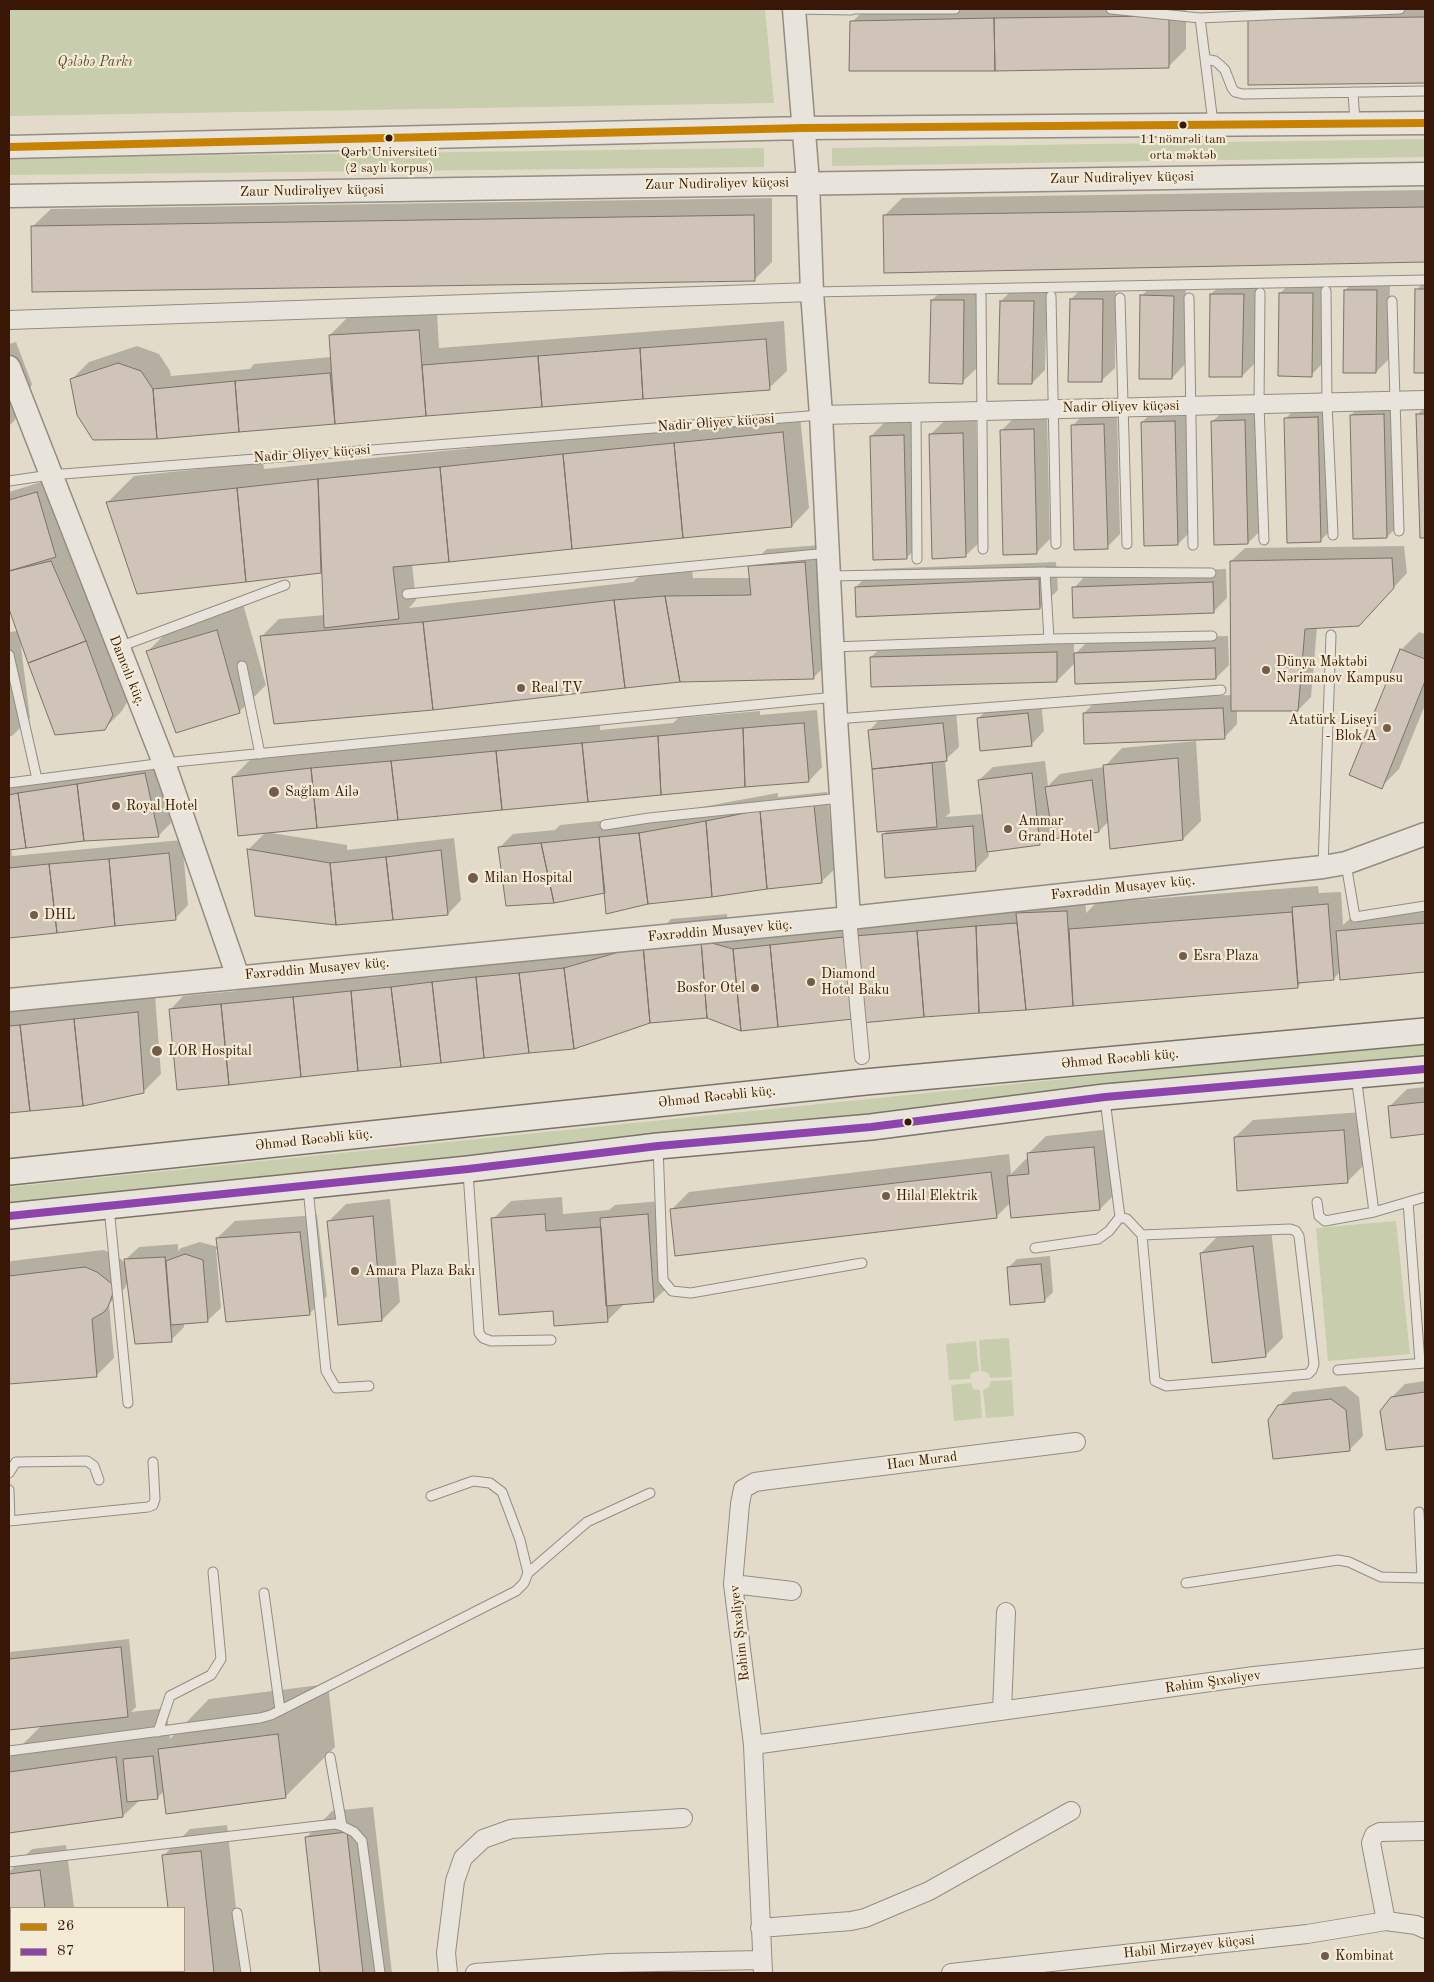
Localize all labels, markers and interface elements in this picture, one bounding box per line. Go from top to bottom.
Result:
park label: Qələbə Parkı [57,54,133,70]
marker: 11 nömrəli tam orta məktəb [1178,120,1188,130]
place label: 11 nömrəli tam orta məktəb [1140,132,1226,163]
marker: Qərb Universiteti (2 saylı korpus) [384,133,394,143]
place label: Qərb Universiteti (2 saylı korpus) [341,145,437,176]
street label: Zaur Nudirəliyev küçəsi [1050,168,1194,188]
street label: Zaur Nudirəliyev küçəsi [645,174,789,194]
street label: Zaur Nudirəliyev küçəsi [240,181,384,201]
street label: Nadir Əliyev küçəsi [1062,398,1180,416]
street label: Nadir Əliyev küçəsi [657,411,775,435]
street label: Nadir Əliyev küçəsi [253,442,371,466]
street label: Damcılı küç. [105,633,149,709]
place label: Dünya Məktəbi Nərimanov Kampusu [1276,654,1403,686]
marker: Dünya Məktəbi Nərimanov Kampusu [1260,664,1272,676]
place label: Real TV [531,680,583,696]
marker: Real TV [515,682,527,694]
place label: Atatürk Liseyi - Blok A [1288,712,1377,744]
marker: Atatürk Liseyi - Blok A [1381,722,1393,734]
place label: Sağlam Ailə [285,784,359,800]
marker: Sağlam Ailə [267,785,281,799]
place label: Royal Hotel [126,798,198,814]
marker: Royal Hotel [110,800,122,812]
place label: Ammar Grand Hotel [1018,813,1093,846]
marker: Ammar Grand Hotel [1002,823,1014,835]
place label: Milan Hospital [484,870,572,886]
marker: Milan Hospital [466,871,480,885]
street label: Fəxrəddin Musayev küç. [1050,872,1196,904]
place label: DHL [44,907,75,923]
marker: DHL [28,909,40,921]
street label: Fəxrəddin Musayev küç. [647,916,793,946]
place label: Esra Plaza [1193,948,1259,964]
marker: Esra Plaza [1177,950,1189,962]
street label: Fəxrəddin Musayev küç. [244,954,390,984]
place label: Diamond Hotel Baku [821,966,889,999]
marker: Diamond Hotel Baku [805,976,817,988]
place label: Bosfor Otel [676,980,745,996]
marker: Bosfor Otel [749,982,761,994]
place label: LOR Hospital [168,1043,252,1059]
marker: LOR Hospital [150,1044,164,1058]
street label: Əhməd Rəcəbli küç. [1060,1045,1180,1073]
street label: Əhməd Rəcəbli küç. [657,1082,777,1112]
unlabelled marker [903,1117,913,1127]
street label: Əhməd Rəcəbli küç. [254,1125,374,1155]
place label: Hilal Elektrik [896,1188,978,1204]
marker: Hilal Elektrik [880,1190,892,1202]
place label: Amara Plaza Bakı [365,1263,475,1279]
marker: Amara Plaza Bakı [349,1265,361,1277]
street label: Hacı Murad [886,1448,958,1474]
street label: Rəhim Şıxəliyev [727,1584,753,1682]
street label: Rəhim Şıxəliyev [1164,1667,1262,1697]
legend [10,1907,185,1972]
text: 26 [57,1919,74,1934]
street label: Habil Mirzəyev küçəsi [1122,1932,1256,1962]
text: 87 [57,1944,74,1959]
place label: Kombinat [1335,1948,1394,1964]
marker: Kombinat [1319,1950,1331,1962]

